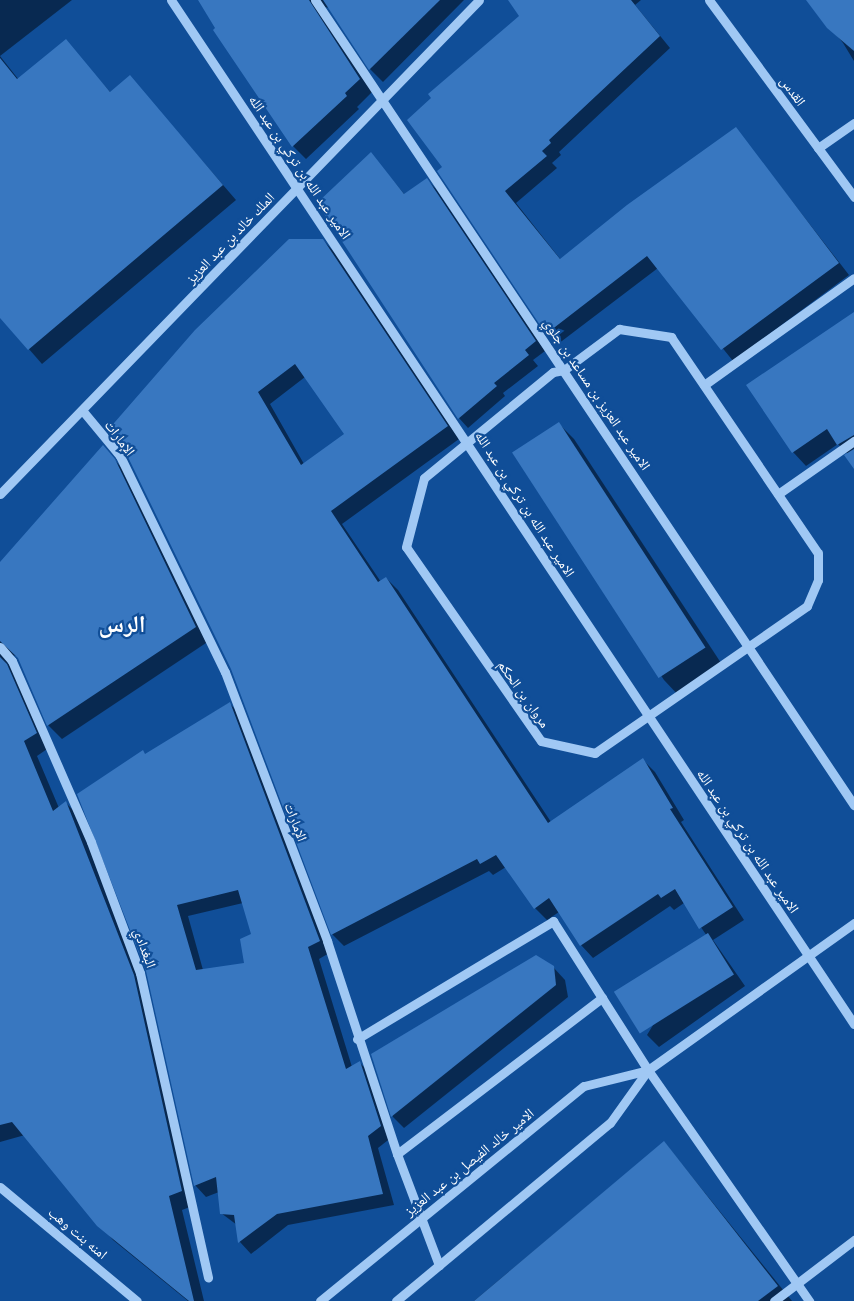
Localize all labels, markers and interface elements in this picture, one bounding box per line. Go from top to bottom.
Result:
street label: القدس [777,73,809,109]
street label: الامير عبد الله بن تركي بن عبد الله [245,92,355,242]
street label: الملك خالد بن عبد العزيز [182,189,278,287]
street label: الامير عبد العزيز بن مساعد بن جلوي [540,315,654,473]
street label: الإمارات [101,417,139,459]
street label: الامير عبد الله بن تركي بن عبد الله [472,428,578,580]
district label: الرس [99,610,145,638]
street label: مروان بن الحكم [495,657,553,731]
street label: الامير عبد الله بن تركي بن عبد الله [693,766,803,916]
street label: الإمارات [281,800,311,844]
street label: البغدادي [130,926,160,970]
street label: الامير خالد الفيصل بن عبد العزيز [401,1105,537,1219]
street label: امنه بنت وهب [45,1204,111,1262]

